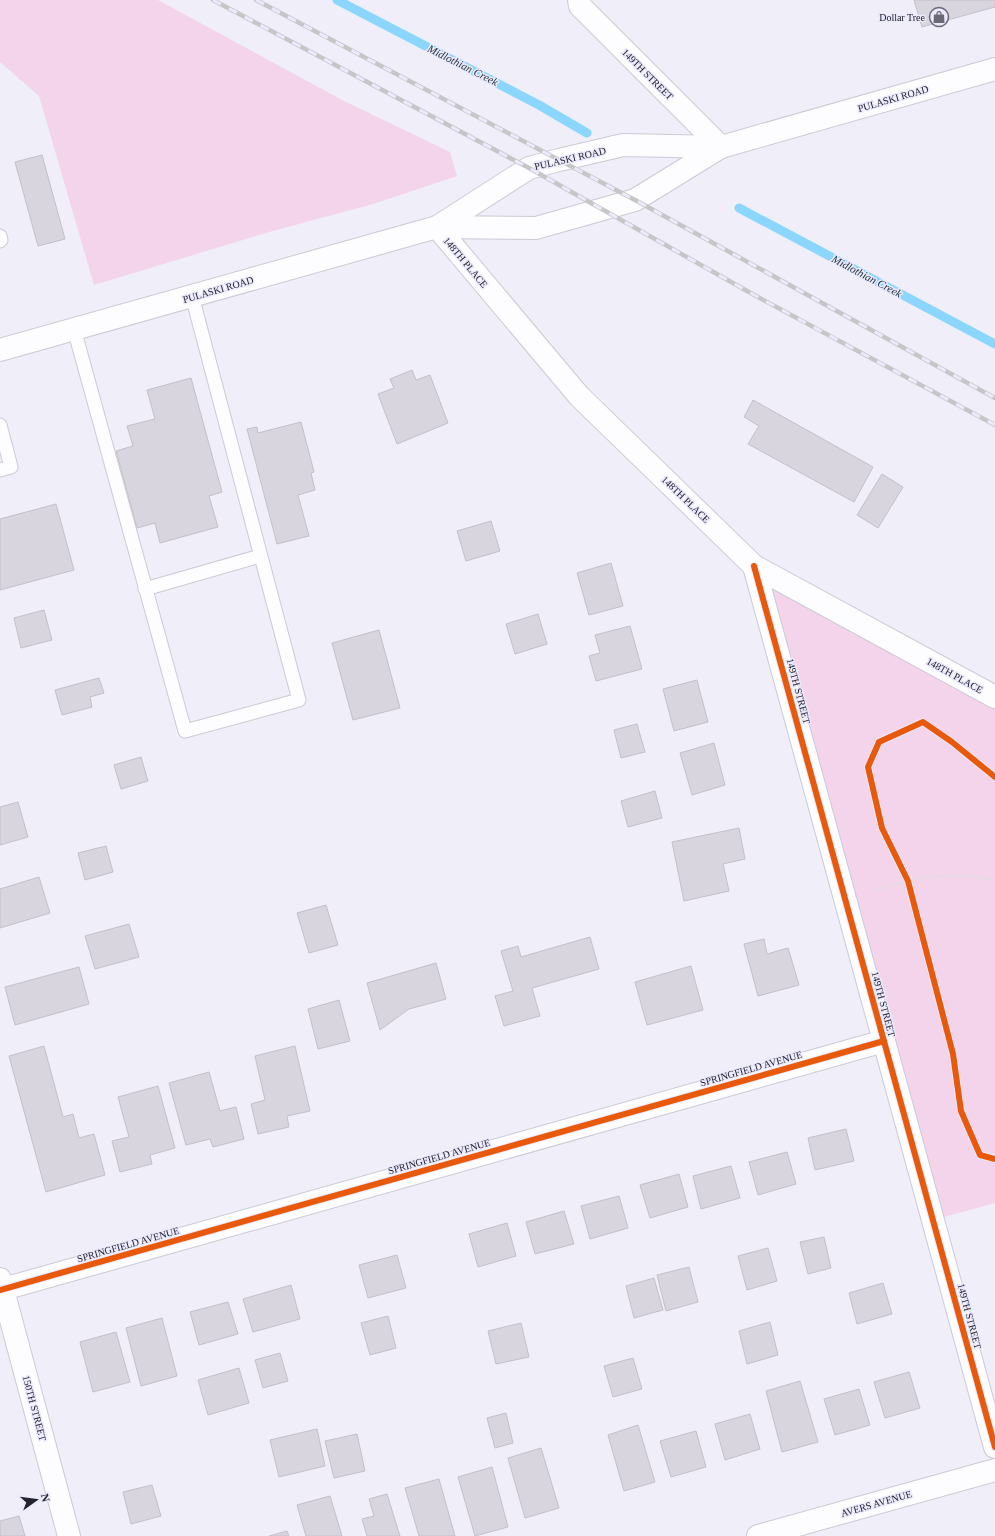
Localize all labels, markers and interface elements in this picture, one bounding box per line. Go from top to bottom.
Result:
shop icon: Dollar Tree [928,6,950,28]
place label: Dollar Tree [879,12,926,23]
water label: Midlothian Creek [425,42,501,88]
street label: 149TH STREET [620,47,675,102]
street label: PULASKI ROAD [857,83,930,114]
street label: PULASKI ROAD [533,145,607,172]
street label: 148TH PLACE [441,235,490,290]
water label: Midlothian Creek [829,252,905,300]
street label: PULASKI ROAD [182,274,255,305]
street label: 148TH PLACE [659,474,712,525]
street label: 148TH PLACE [925,655,985,695]
street label: 149TH STREET [784,657,813,725]
street label: 149TH STREET [869,970,898,1038]
street label: SPRINGFIELD AVENUE [699,1049,803,1088]
street label: SPRINGFIELD AVENUE [387,1137,491,1176]
street label: SPRINGFIELD AVENUE [76,1225,180,1264]
street label: 149TH STREET [955,1282,984,1350]
street label: 150TH STREET [20,1374,49,1442]
north arrow [16,1480,56,1520]
street label: AVERS AVENUE [839,1488,913,1519]
text: N [39,1492,52,1503]

